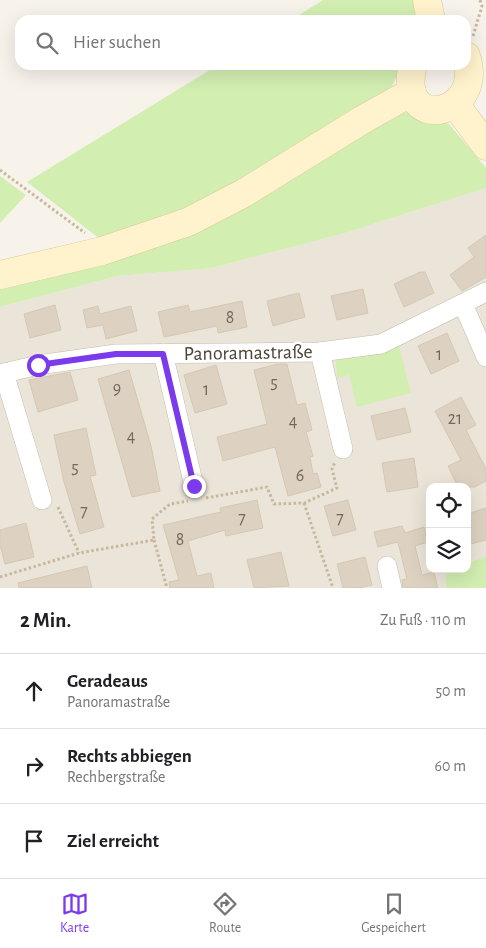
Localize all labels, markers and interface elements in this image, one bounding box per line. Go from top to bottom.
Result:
search box [15,15,471,70]
icon: search [33,29,61,57]
text: Hier suchen [73,33,161,52]
house number: 8 [226,309,234,327]
street label: Panoramastraße [183,342,313,364]
house number: 1 [436,346,442,364]
route start [27,354,50,377]
house number: 5 [270,374,278,392]
house number: 9 [113,380,121,398]
house number: 1 [203,381,209,399]
house number: 21 [448,410,462,428]
house number: 4 [289,413,298,431]
house number: 4 [127,428,136,446]
house number: 5 [71,459,79,477]
house number: 6 [296,467,304,485]
route end [183,475,206,498]
map controls [426,483,471,573]
button: locate [426,483,471,528]
house number: 7 [80,503,88,521]
house number: 7 [238,510,246,528]
house number: 7 [336,510,344,528]
button: layers [426,528,471,573]
house number: 8 [176,531,184,549]
text: 2 Min. [20,610,71,631]
text: Zu Fuß · 110 m [380,612,466,628]
text: Geradeaus [67,672,148,691]
icon: ahead [20,677,48,705]
text: 50 m [435,683,466,699]
text: Panoramastraße [67,694,170,710]
text: Rechts abbiegen [67,747,192,766]
icon: right [20,752,48,780]
text: 60 m [435,758,466,774]
text: Rechbergstraße [67,769,165,785]
icon: arrive [20,827,48,855]
text: Ziel erreicht [67,832,159,851]
tab: Karte [60,890,89,937]
tab: Route [209,890,241,937]
tab: Gespeichert [361,890,426,937]

